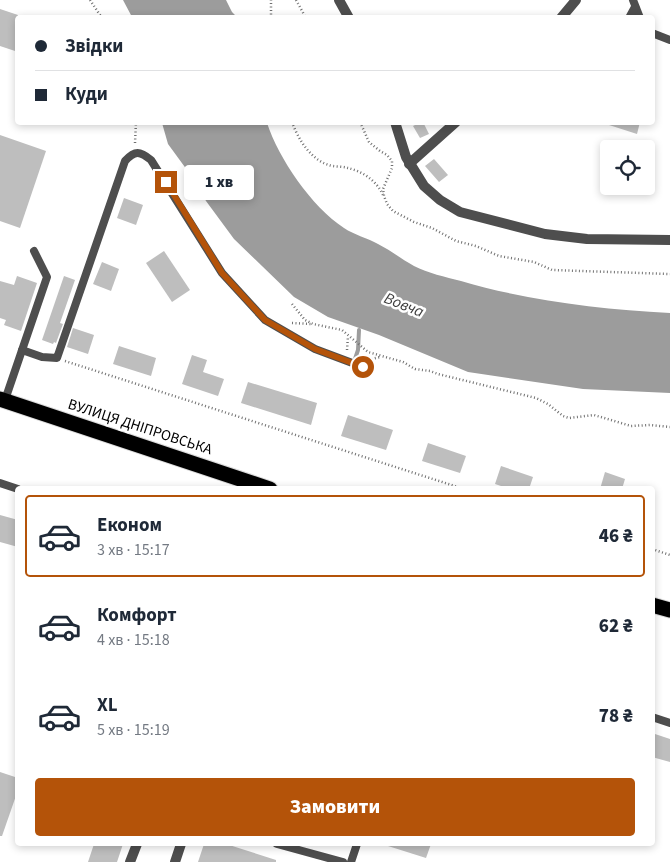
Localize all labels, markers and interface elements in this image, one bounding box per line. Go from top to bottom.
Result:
text: Звідки [65,33,123,60]
text: Куди [65,81,108,108]
map controls [600,140,655,195]
button: locate [600,140,655,195]
callout: 1 хв [184,164,254,200]
route end [155,171,177,193]
text: 1 хв [205,171,233,193]
water label: Вовча [381,287,428,323]
route start [352,356,374,378]
street label: ВУЛИЦЯ ДНІПРОВСЬКА [65,394,216,460]
text: Економ [97,512,162,539]
icon: car [37,514,82,559]
text: 46 ₴ [599,523,633,550]
text: 3 хв · 15:17 [97,539,170,561]
text: Комфорт [97,602,177,629]
icon: car [37,604,82,649]
text: 62 ₴ [599,613,633,640]
text: 4 хв · 15:18 [97,629,170,651]
text: XL [97,692,118,719]
icon: car [37,694,82,739]
text: 78 ₴ [599,703,633,730]
text: 5 хв · 15:19 [97,719,170,741]
button: Замовити [35,778,635,836]

